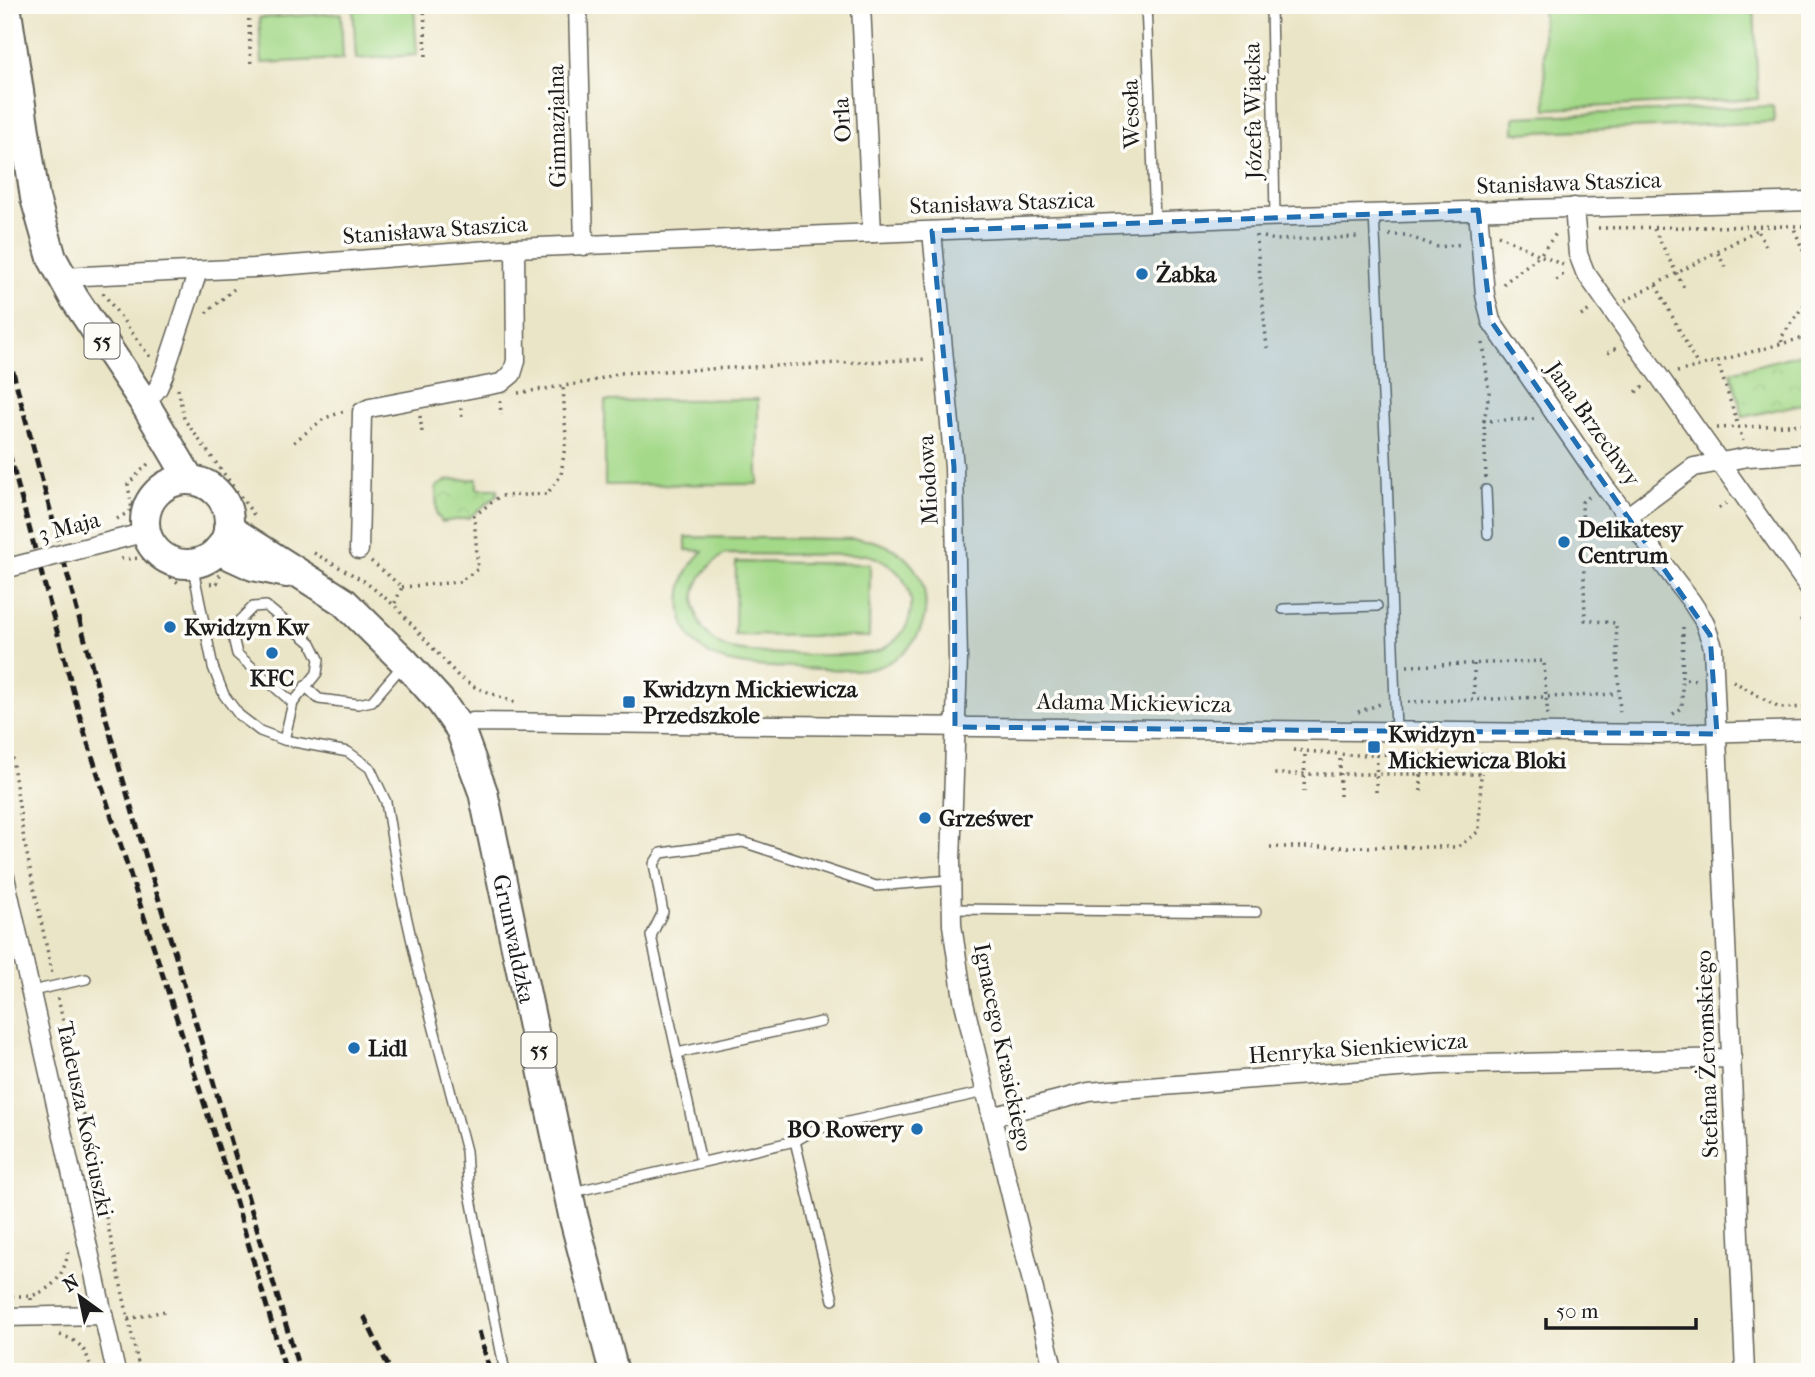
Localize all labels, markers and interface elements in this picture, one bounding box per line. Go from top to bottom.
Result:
street label: Józefa Wiącka [1238,42,1268,182]
street label: Gimnazjalna [542,64,572,188]
street label: Wesoła [1116,78,1146,150]
street label: Orla [827,97,857,143]
street label: Stanisława Staszica [1476,166,1662,200]
street label: Stanisława Staszica [909,186,1095,220]
street label: Stanisława Staszica [342,210,529,250]
place label: Żabka [1156,260,1218,288]
marker: Żabka [1134,266,1150,282]
road number: 55 [84,324,119,358]
street label: Jana Brzechwy [1539,355,1646,492]
street label: Miodowa [912,434,944,526]
street label: 3 Maja [35,506,103,548]
place label: Delikatesy Centrum [1578,516,1684,569]
marker: Delikatesy Centrum [1556,534,1572,550]
place label: Kwidzyn Kw [184,614,311,641]
marker: Kwidzyn Kw [162,619,178,635]
marker: KFC [264,645,280,661]
place label: KFC [250,665,294,692]
place label: Kwidzyn Mickiewicza Przedszkole [643,676,859,729]
street label: Adama Mickiewicza [1035,688,1232,718]
marker: Kwidzyn Mickiewicza Przedszkole [621,694,637,710]
place label: Kwidzyn Mickiewicza Bloki [1388,721,1567,774]
marker: Kwidzyn Mickiewicza Bloki [1366,739,1382,755]
place label: Grześwer [939,805,1034,832]
marker: Grześwer [917,810,933,826]
street label: Grunwaldzka [487,872,541,1006]
street label: Ignacego Krasickiego [968,941,1038,1153]
street label: Stefana Żeromskiego [1690,950,1724,1158]
street label: Tadeusza Kościuszki [51,1019,119,1219]
street label: Henryka Sienkiewicza [1248,1027,1469,1069]
road number: 55 [522,1032,556,1068]
place label: Lidl [368,1035,408,1062]
marker: Lidl [346,1040,362,1056]
place label: BO Rowery [787,1116,905,1143]
marker: BO Rowery [909,1121,925,1137]
north arrow [46,1262,116,1332]
text: N [59,1270,84,1297]
scale bar [1546,1286,1696,1330]
text: 50 m [1556,1299,1599,1323]

